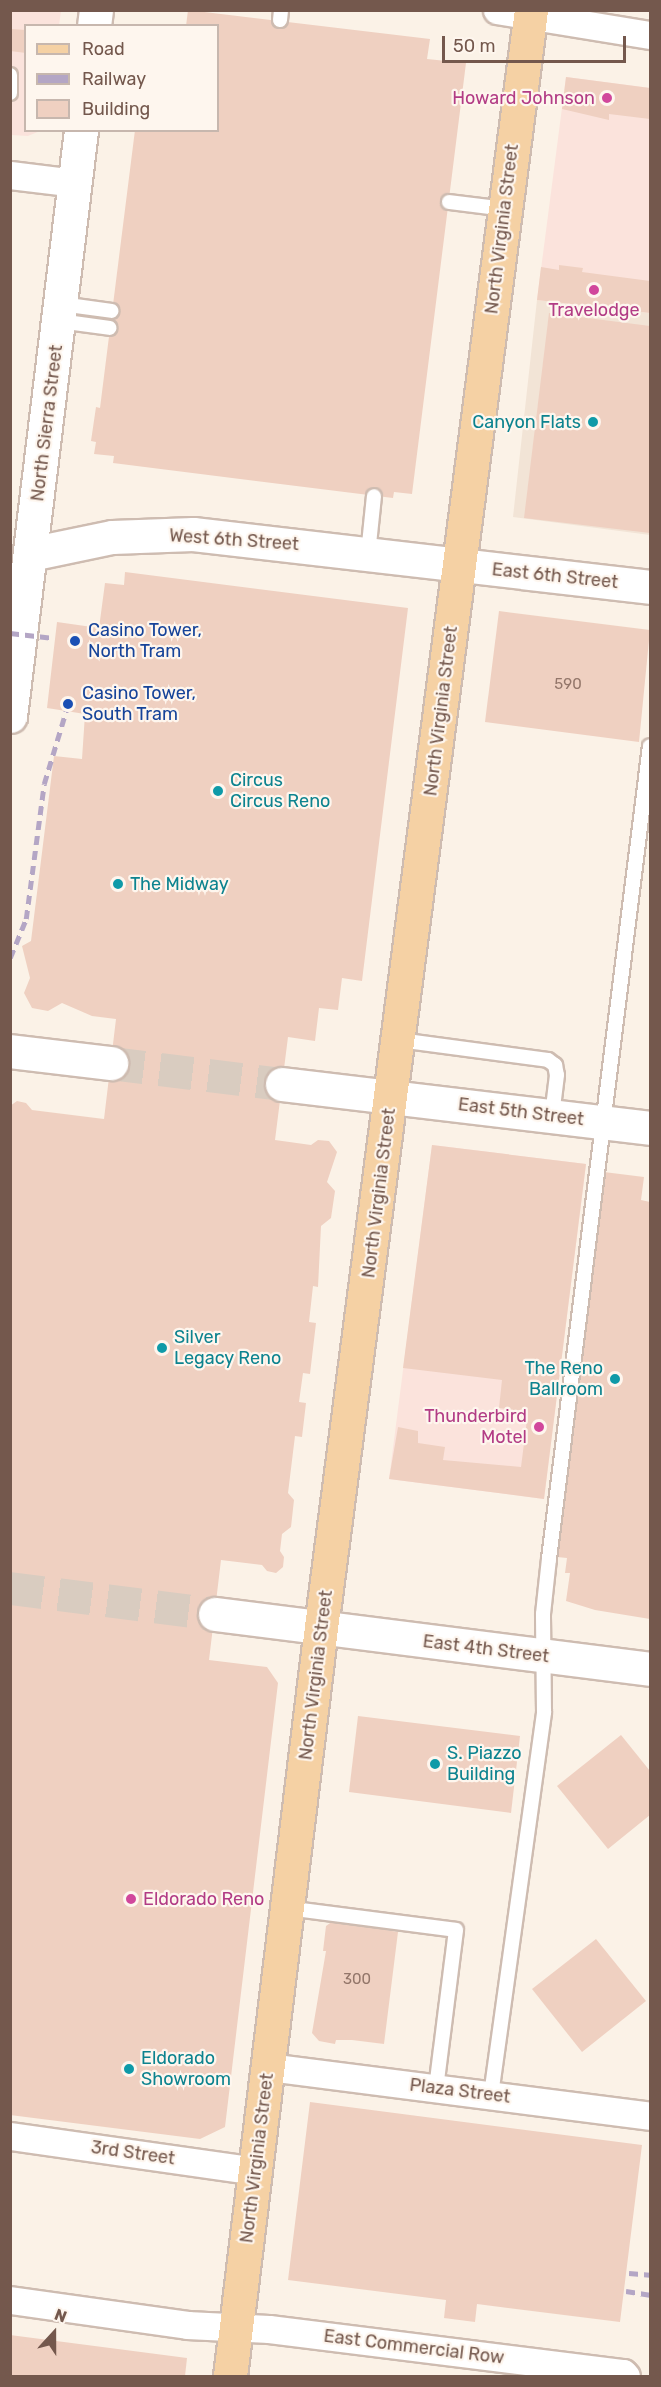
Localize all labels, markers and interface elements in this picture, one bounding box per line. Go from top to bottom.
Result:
legend [24,24,219,132]
scale bar [445,24,630,62]
text: 50 m [453,35,496,57]
text: Road [82,38,125,60]
text: Railway [82,68,146,90]
place label: Howard Johnson [452,87,595,109]
marker: Howard Johnson [600,91,614,105]
text: Building [82,98,150,120]
street label: North Virginia Street [481,143,523,315]
marker: Travelodge [587,283,601,297]
place label: Travelodge [548,299,640,321]
street label: North Sierra Street [27,343,67,503]
place label: Canyon Flats [472,411,581,433]
marker: Canyon Flats [586,415,600,429]
street label: West 6th Street [168,525,300,555]
street label: East 6th Street [491,559,619,593]
place label: Casino Tower, North Tram [88,620,203,662]
street label: North Virginia Street [420,625,462,797]
marker: Casino Tower, North Tram [66,632,84,650]
house number: 590 [554,676,582,694]
place label: Casino Tower, South Tram [82,683,197,726]
marker: Casino Tower, South Tram [59,695,77,713]
place label: Circus Circus Reno [230,770,330,812]
marker: Circus Circus Reno [211,784,225,798]
place label: The Midway [130,873,229,895]
marker: The Midway [111,877,125,891]
street label: East 5th Street [457,1094,585,1130]
street label: North Virginia Street [358,1107,400,1279]
place label: Silver Legacy Reno [174,1327,282,1370]
marker: Silver Legacy Reno [155,1341,169,1355]
place label: The Reno Ballroom [524,1358,603,1400]
marker: The Reno Ballroom [608,1372,622,1386]
place label: Thunderbird Motel [424,1406,527,1448]
marker: Thunderbird Motel [532,1420,546,1434]
street label: North Virginia Street [295,1589,337,1761]
street label: East 4th Street [422,1631,550,1667]
place label: S. Piazzo Building [447,1743,522,1786]
marker: S. Piazzo Building [428,1757,442,1771]
place label: Eldorado Reno [143,1888,264,1910]
marker: Eldorado Reno [124,1892,138,1906]
house number: 300 [343,1971,371,1989]
place label: Eldorado Showroom [141,2048,231,2090]
marker: Eldorado Showroom [122,2062,136,2076]
street label: North Virginia Street [236,2072,278,2244]
street label: Plaza Street [408,2074,512,2108]
street label: 3rd Street [90,2136,176,2170]
north arrow [24,2303,84,2363]
text: N [52,2305,69,2327]
street label: East Commercial Row [322,2325,506,2369]

